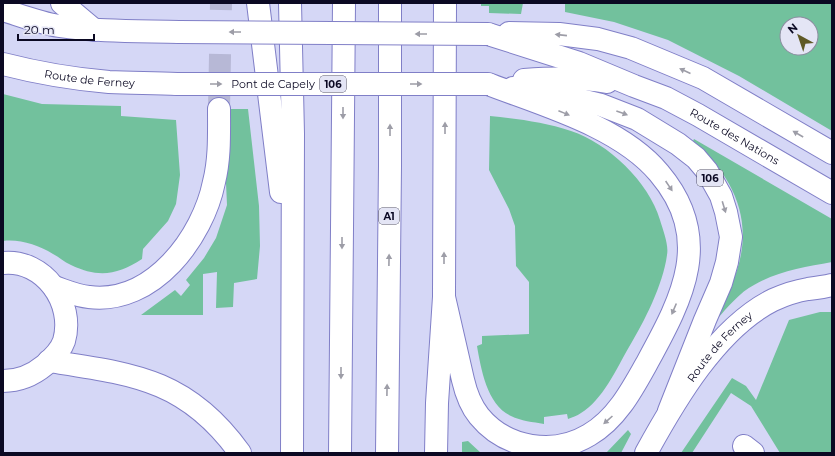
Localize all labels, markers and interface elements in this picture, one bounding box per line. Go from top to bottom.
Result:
scale bar [18,16,94,42]
north arrow [779,16,819,56]
text: N [785,20,800,37]
text: 20 m [24,22,55,37]
one-way arrow [229,29,241,36]
one-way arrow [414,31,427,37]
one-way arrow [555,31,567,38]
street label: Route de Ferney [43,66,135,90]
one-way arrow [679,68,690,74]
road number: 106 [320,76,346,92]
street label: Pont de Capely [231,77,315,91]
one-way arrow [210,81,223,87]
one-way arrow [410,81,423,87]
street label: Route des Nations [688,105,782,168]
one-way arrow [340,107,346,120]
one-way arrow [558,111,570,117]
one-way arrow [616,111,628,117]
one-way arrow [442,121,448,134]
one-way arrow [387,123,393,136]
one-way arrow [792,130,804,137]
road number: 106 [697,170,723,186]
one-way arrow [665,181,673,191]
one-way arrow [721,201,727,213]
road number: A1 [379,208,399,224]
one-way arrow [339,237,345,250]
one-way arrow [441,251,447,264]
one-way arrow [386,253,392,266]
one-way arrow [671,304,677,316]
street label: Route de Ferney [684,308,755,385]
one-way arrow [338,367,344,380]
one-way arrow [384,383,390,396]
one-way arrow [603,416,613,425]

